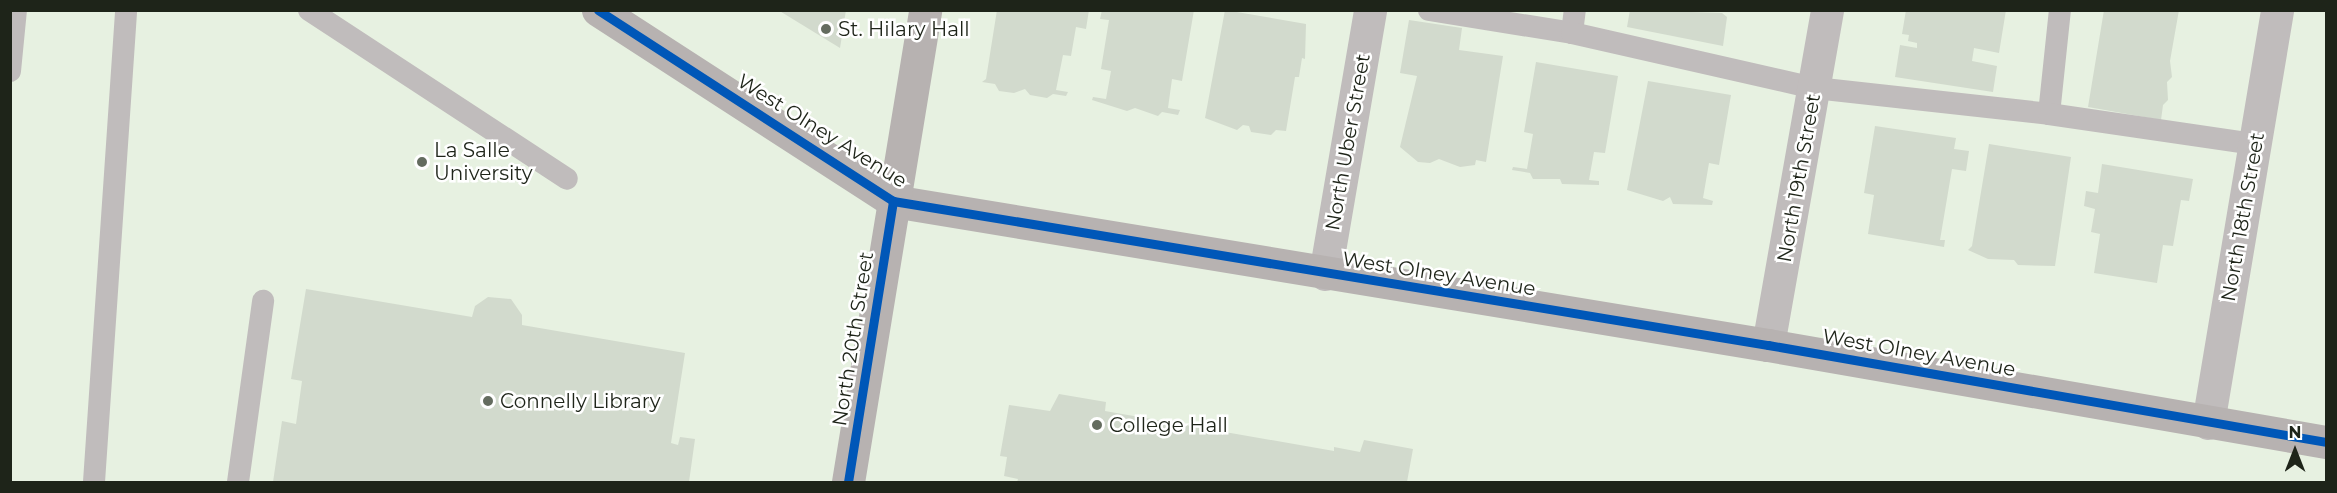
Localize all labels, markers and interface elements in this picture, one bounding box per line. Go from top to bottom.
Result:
place label: St. Hilary Hall [838,17,970,41]
marker: St. Hilary Hall [819,22,833,36]
street label: North Uber Street [1321,52,1375,232]
street label: West Olney Avenue [733,69,911,193]
street label: North 19th Street [1772,92,1826,264]
street label: North 18th Street [2216,131,2270,303]
place label: La Salle University [434,138,533,185]
marker: La Salle University [415,155,429,169]
street label: West Olney Avenue [1341,247,1537,301]
street label: North 20th Street [827,250,879,428]
street label: West Olney Avenue [1821,324,2017,382]
place label: Connelly Library [500,389,661,413]
marker: Connelly Library [481,394,495,408]
place label: College Hall [1109,413,1228,437]
marker: College Hall [1090,418,1104,432]
north arrow [2265,421,2325,481]
text: N [2289,423,2301,442]

